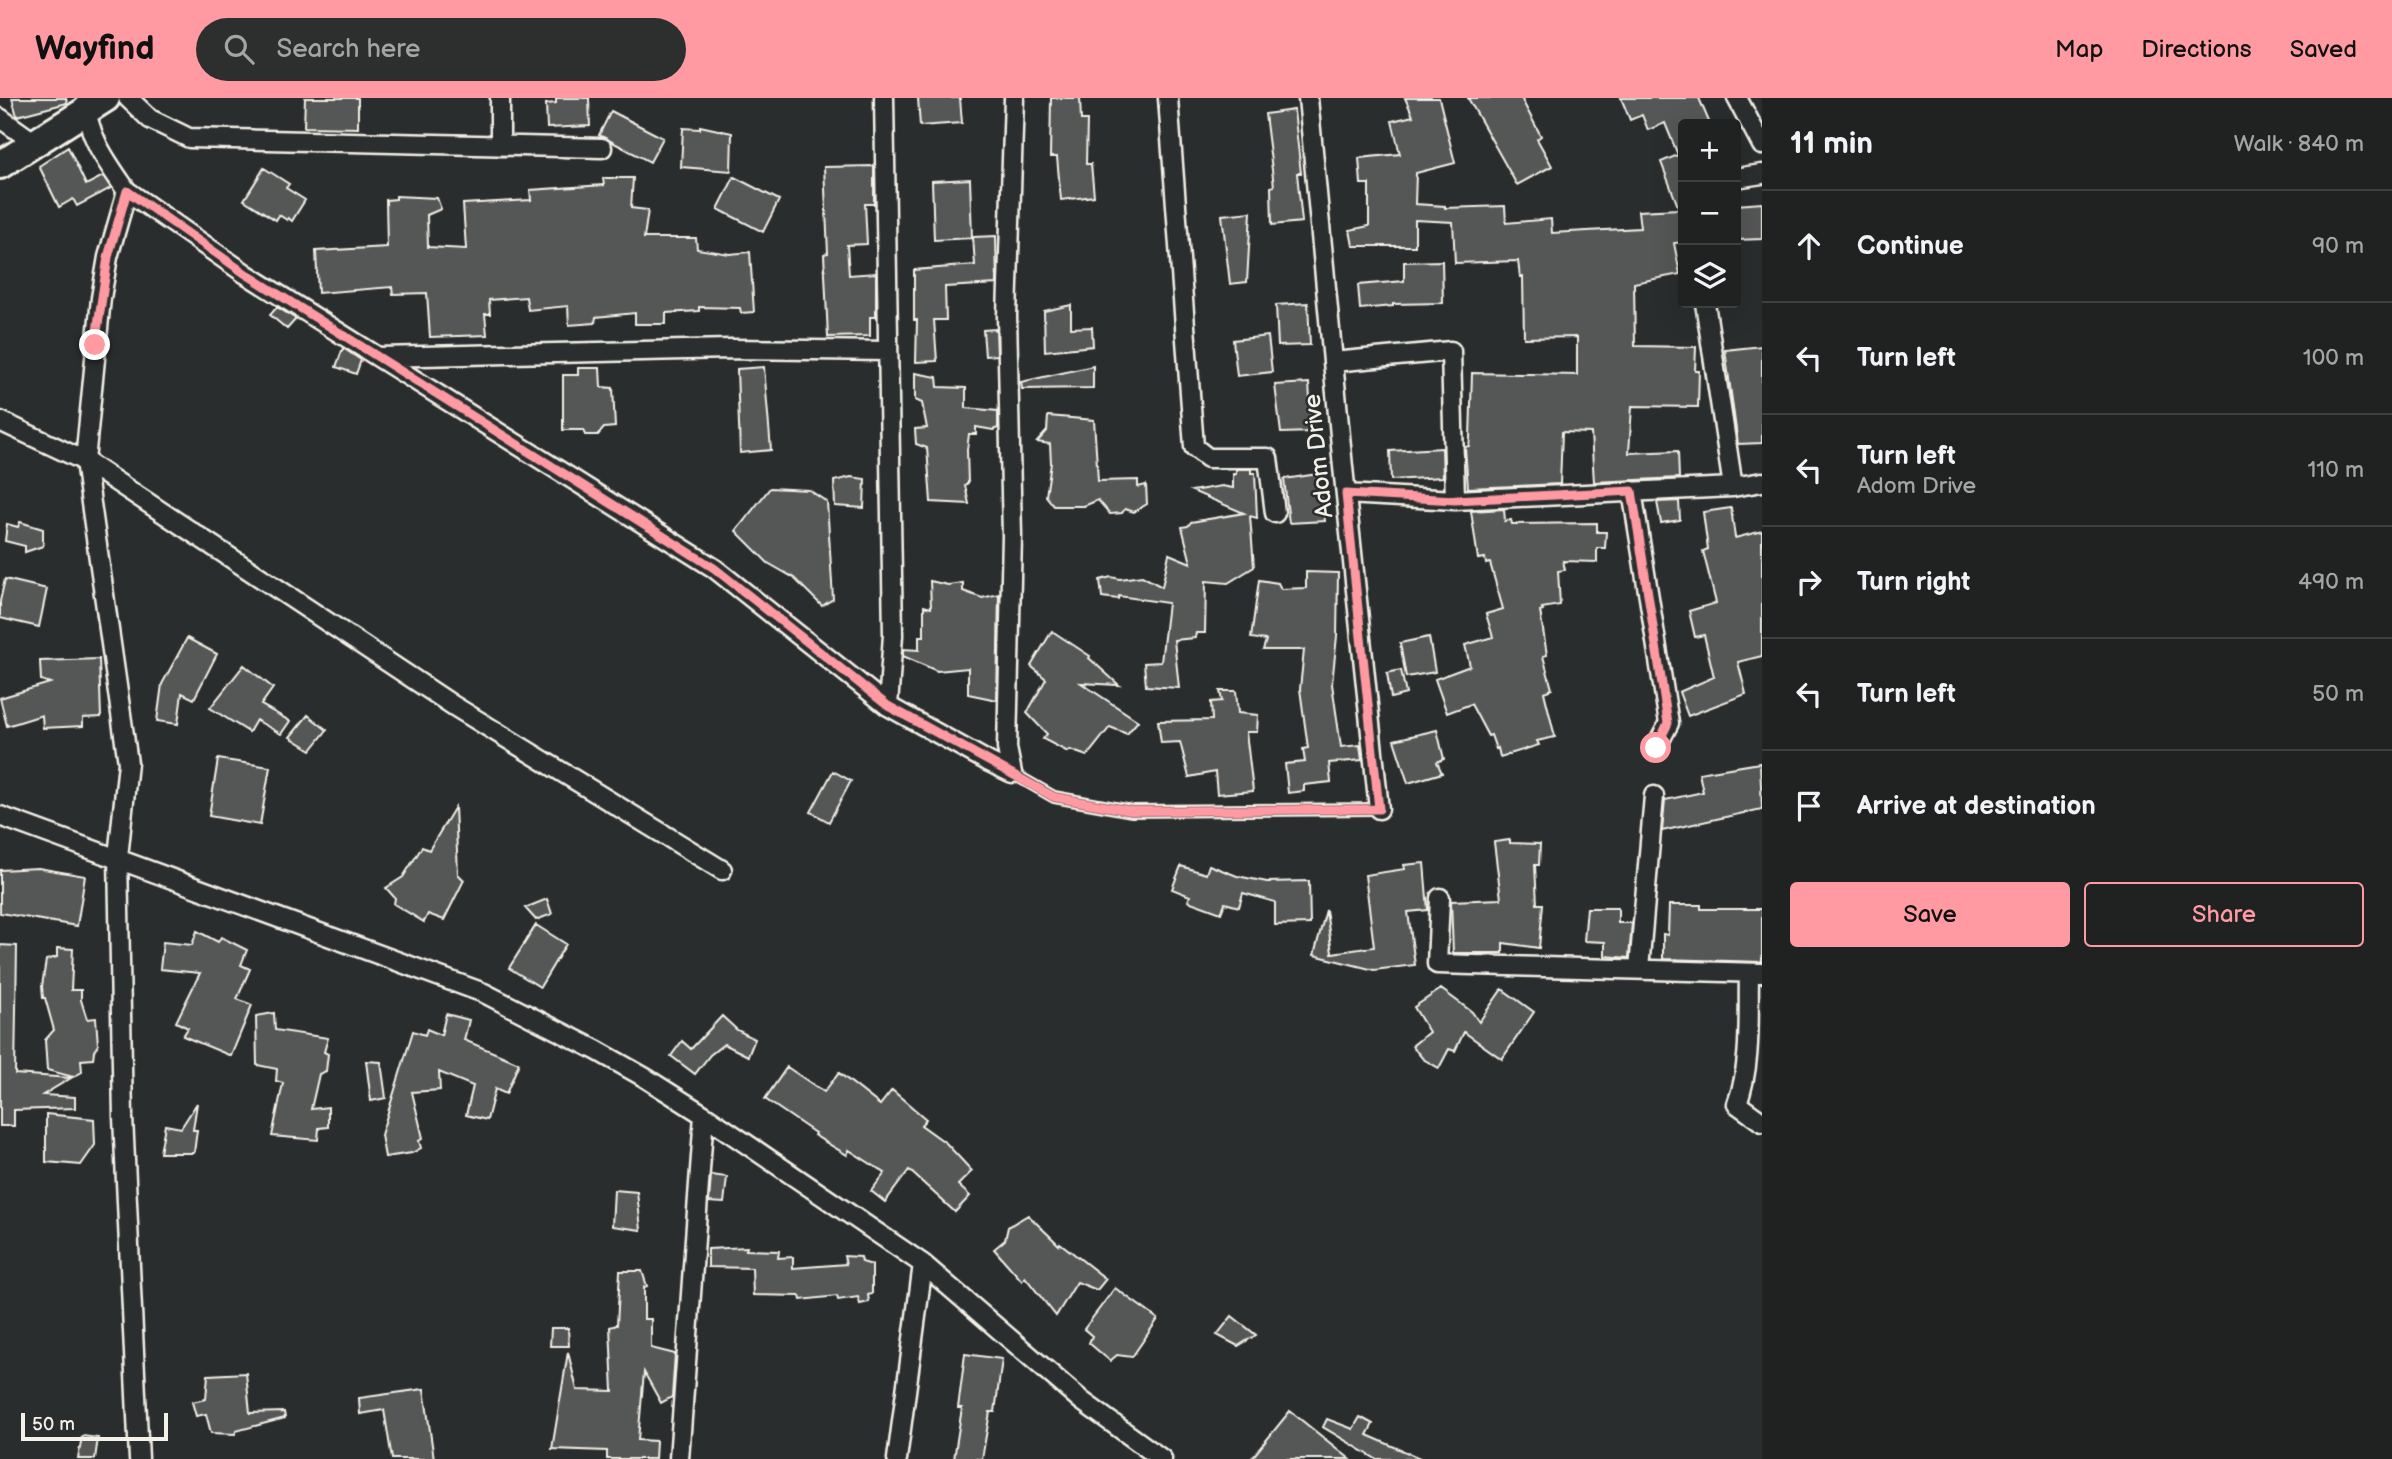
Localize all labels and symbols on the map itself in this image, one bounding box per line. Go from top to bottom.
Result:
route end [79,329,110,360]
street label: Adom Drive [1298,393,1339,519]
route start [1640,732,1671,763]
scale bar [21,1410,168,1442]

